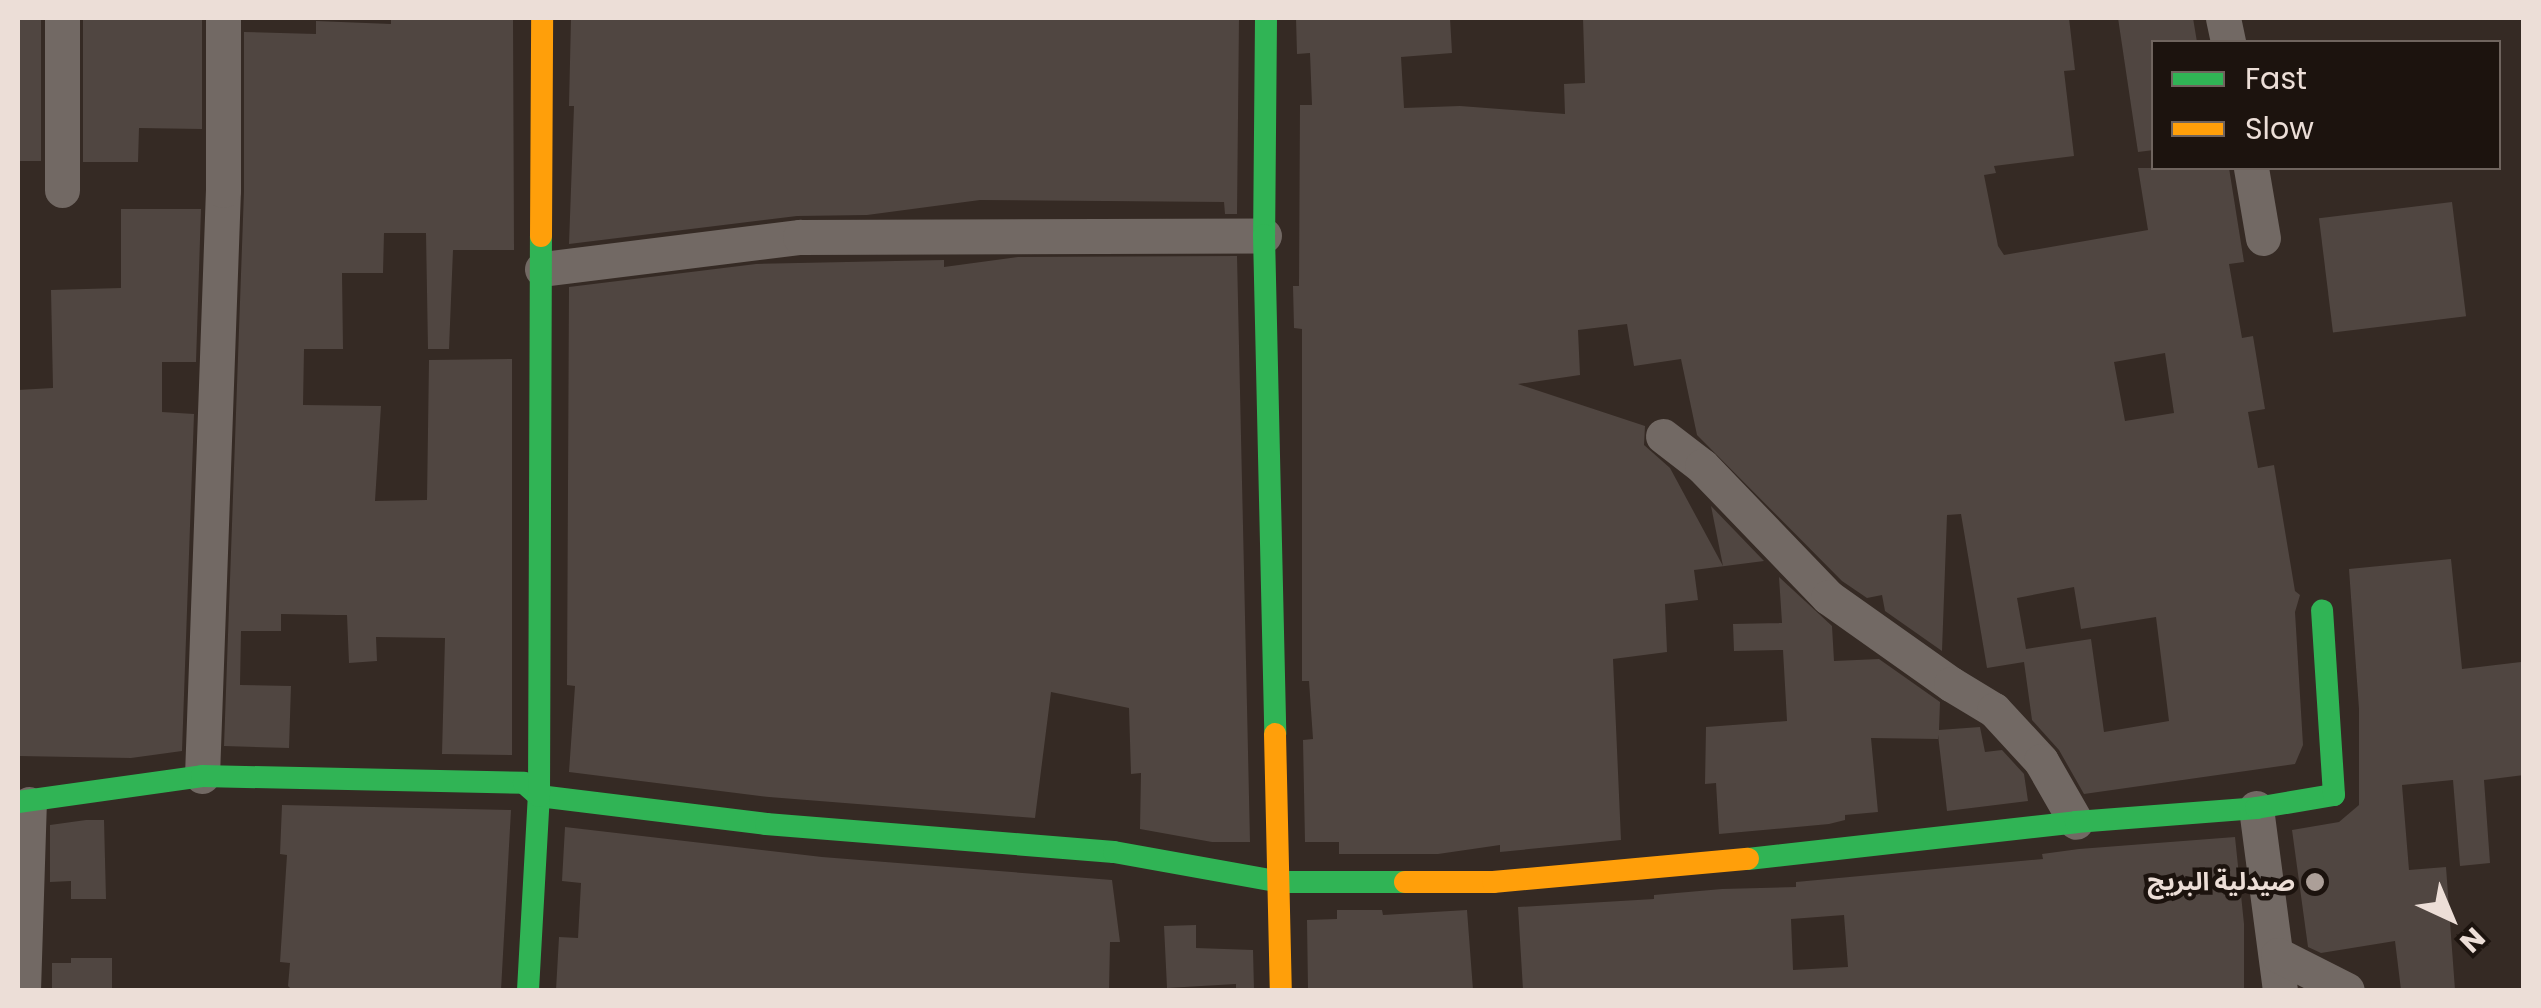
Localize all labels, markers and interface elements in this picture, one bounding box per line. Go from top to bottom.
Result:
legend [2151,40,2501,170]
text: Fast [2245,57,2307,100]
text: Slow [2245,107,2314,150]
place label: صيدلية البريج [2148,867,2295,897]
north arrow [2401,868,2501,968]
marker: صيدلية البريج [2304,871,2326,893]
text: N [2451,919,2493,961]

